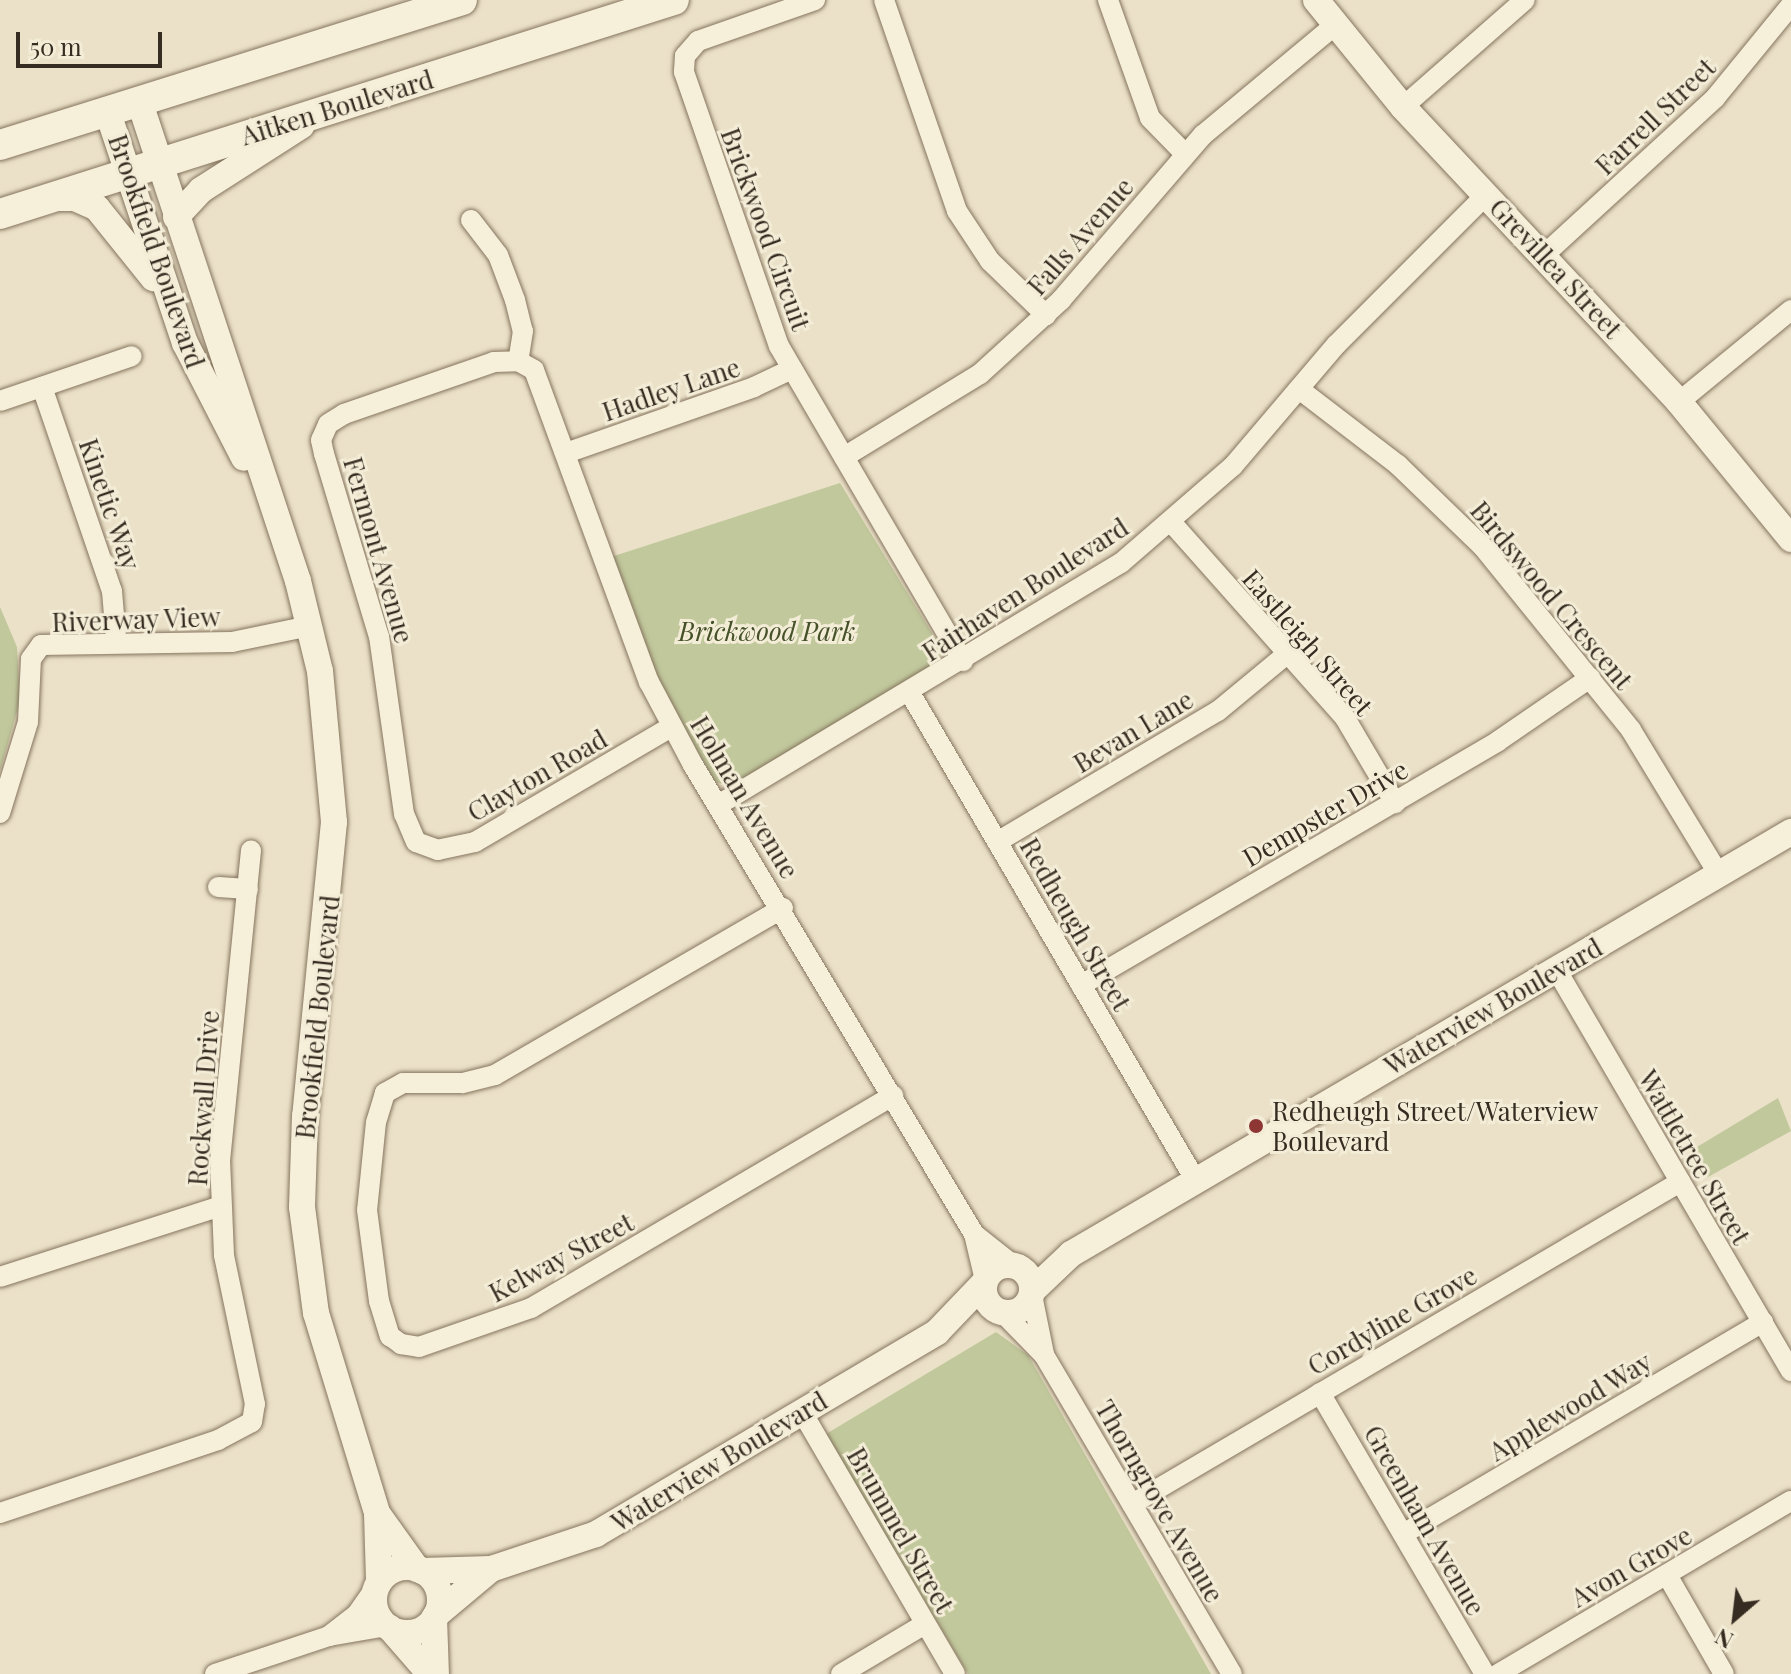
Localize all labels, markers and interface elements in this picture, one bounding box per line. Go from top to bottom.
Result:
scale bar [20,16,166,66]
text: 50 m [30,30,82,62]
street label: Farrell Street [1589,51,1721,181]
street label: Aitken Boulevard [237,63,437,151]
street label: Brickwood Circuit [715,124,817,334]
street label: Brookfield Boulevard [102,130,212,372]
street label: Falls Avenue [1020,171,1140,301]
street label: Grevillea Street [1483,192,1629,344]
street label: Hadley Lane [598,351,744,427]
street label: Kinetic Way [73,434,147,574]
street label: Fermont Avenue [337,453,421,647]
street label: Birdswood Crescent [1464,495,1640,695]
street label: Fairhaven Boulevard [916,511,1134,667]
street label: Eastleigh Street [1236,563,1380,721]
street label: Riverway View [50,600,222,638]
park label: Brickwood Park [679,615,855,647]
street label: Bevan Lane [1068,683,1198,779]
street label: Holman Avenue [684,710,806,884]
street label: Clayton Road [462,723,612,827]
street label: Dempster Drive [1237,753,1413,873]
street label: Redheugh Street [1014,832,1138,1016]
street label: Brookfield Boulevard [289,893,345,1141]
street label: Waterview Boulevard [1378,931,1608,1081]
street label: Rockwall Drive [181,1009,225,1187]
street label: Wattletree Street [1633,1064,1757,1250]
place label: Redheugh Street/Waterview Boulevard [1272,1095,1598,1156]
marker: Redheugh Street/Waterview Boulevard [1247,1117,1265,1135]
street label: Kelway Street [483,1206,639,1308]
street label: Cordyline Grove [1302,1259,1482,1381]
street label: Applewood Way [1483,1345,1657,1467]
street label: Waterview Boulevard [605,1384,833,1538]
street label: Thorngrove Avenue [1089,1394,1231,1608]
street label: Greenham Avenue [1358,1419,1492,1621]
street label: Brummel Street [841,1442,961,1618]
street label: Avon Grove [1565,1519,1697,1613]
north arrow [1695,1578,1775,1658]
text: N [1710,1622,1738,1656]

